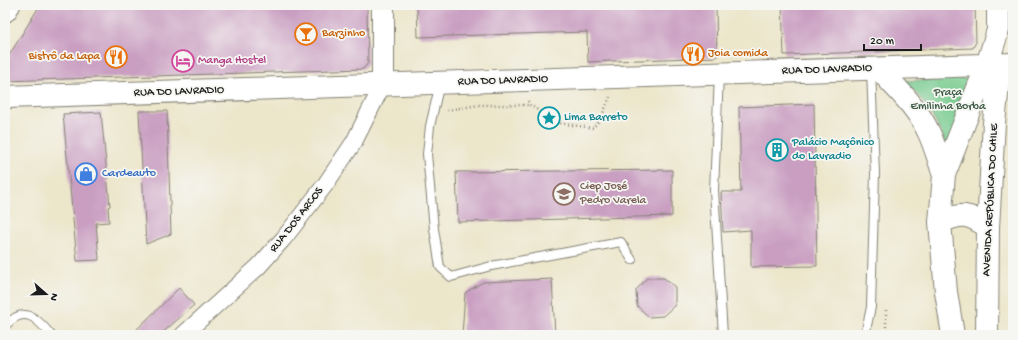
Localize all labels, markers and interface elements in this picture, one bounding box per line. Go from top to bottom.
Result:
bar icon: Barzinho [293,21,319,47]
scale bar [864,26,921,52]
place label: Barzinho [321,27,365,41]
text: 20 m [870,35,895,49]
restaurant icon: Joia comida [680,41,706,67]
restaurant icon: Bistrô da Lapa [103,44,129,70]
place label: Joia comida [708,47,768,61]
hotel icon: Manga Hostel [170,48,196,74]
place label: Bistrô da Lapa [27,50,100,64]
place label: Manga Hostel [198,54,267,68]
street label: RUA DO LAVRADIO [782,61,872,79]
street label: RUA DO LAVRADIO [458,72,548,90]
street label: RUA DO LAVRADIO [134,83,224,101]
park label: Praça Emilinha Borba [910,86,986,114]
place icon: Lima Barreto [536,105,562,131]
place label: Lima Barreto [564,111,628,125]
street label: AVENIDA REPÚBLICA DO CHILE [980,123,1002,277]
place label: Palácio Maçônico do Lavradio [791,136,874,164]
building icon: Palácio Maçônico do Lavradio [764,137,790,163]
shop icon: Cardeauto [73,161,99,187]
place label: Cardeauto [102,167,156,181]
place label: Ciep José Pedro Varela [579,180,647,208]
school or university icon: Ciep José Pedro Varela [551,181,577,207]
street label: RUA DOS ARCOS [267,184,327,256]
north arrow [26,274,66,314]
text: N [47,291,60,302]

